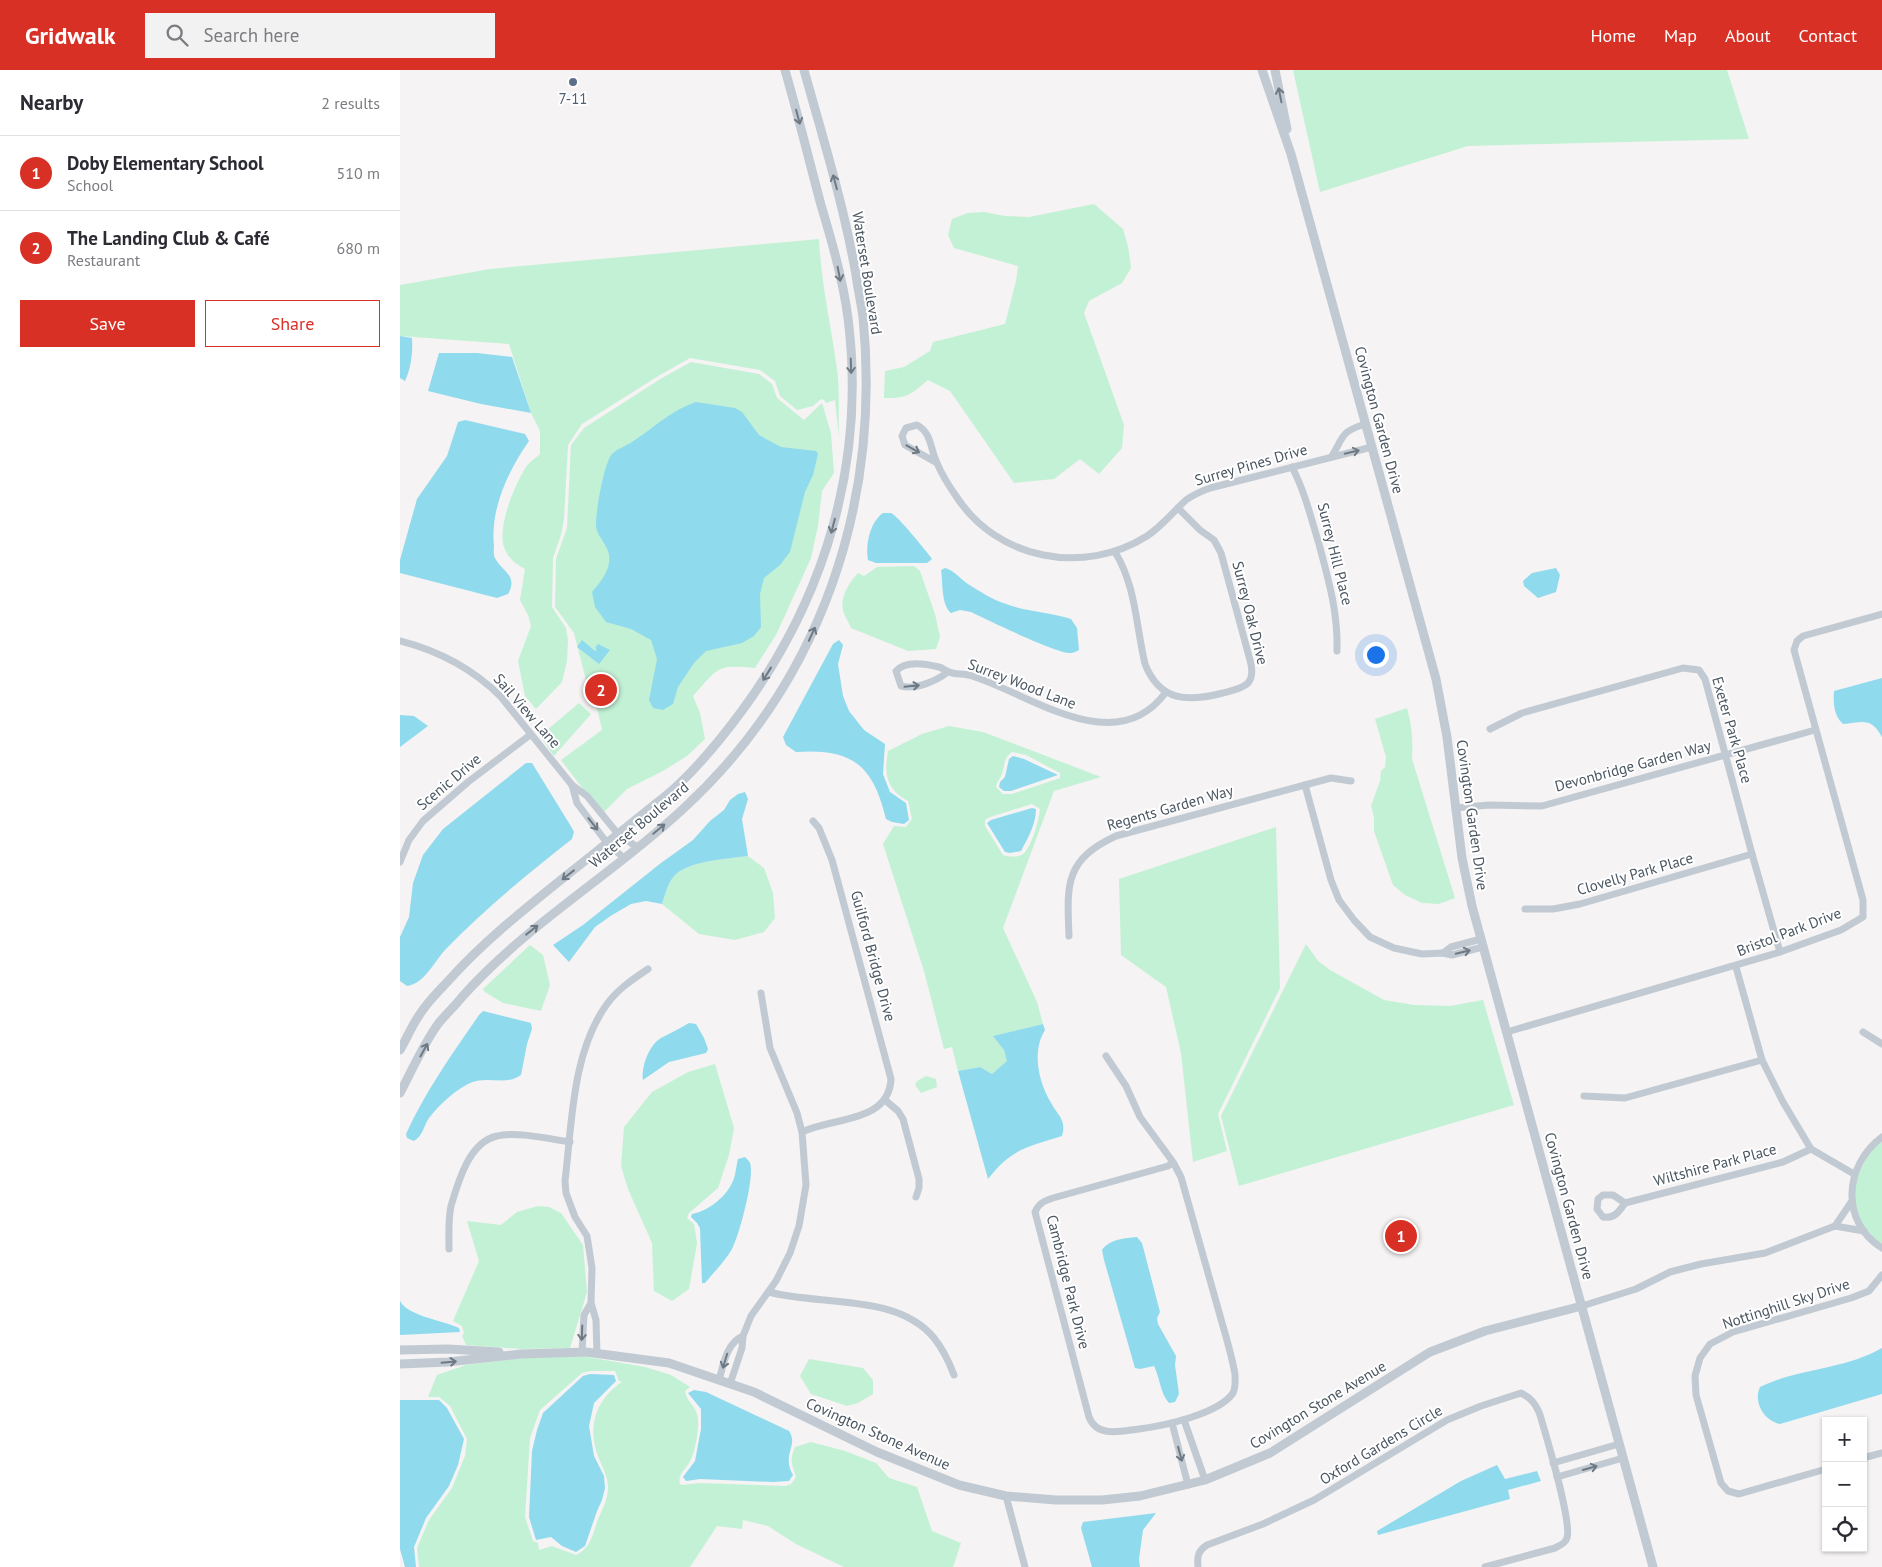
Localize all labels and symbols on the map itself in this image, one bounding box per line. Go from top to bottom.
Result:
marker: 7-11 [567,76,579,88]
one-way arrow [1275,87,1285,103]
place label: 7-11 [559,89,587,108]
one-way arrow [794,109,803,125]
one-way arrow [830,175,840,191]
street label: Waterset Boulevard [848,210,887,336]
one-way arrow [835,266,845,282]
street label: Covington Garden Drive [1351,344,1408,496]
one-way arrow [846,357,856,373]
street label: Surrey Pines Drive [1192,439,1309,490]
one-way arrow [905,445,919,455]
one-way arrow [1344,447,1360,456]
street label: Surrey Hill Place [1314,501,1357,607]
one-way arrow [828,518,837,534]
street label: Surrey Oak Drive [1228,559,1273,667]
one-way arrow [808,627,817,642]
your location [1363,642,1389,668]
street label: Surrey Wood Lane [965,654,1079,713]
one-way arrow [762,667,772,681]
street label: Sail View Lane [490,669,565,752]
pin: 2 [585,671,617,709]
street label: Exeter Park Place [1708,674,1757,785]
one-way arrow [903,681,919,691]
street label: Devonbridge Garden Way [1553,736,1713,796]
street label: Covington Garden Drive [1453,738,1492,891]
street label: Scenic Drive [413,749,485,814]
street label: Waterset Boulevard [585,777,692,872]
street label: Regents Garden Way [1105,780,1235,835]
one-way arrow [588,817,599,830]
one-way arrow [652,824,665,835]
street label: Clovelly Park Place [1575,848,1695,899]
one-way arrow [562,869,575,880]
street label: Guilford Bridge Drive [847,888,900,1023]
street label: Bristol Park Drive [1734,903,1844,960]
one-way arrow [525,925,538,936]
one-way arrow [1455,947,1471,956]
one-way arrow [419,1044,429,1058]
street label: Covington Garden Drive [1541,1130,1598,1282]
street label: Wiltshire Park Place [1651,1139,1778,1190]
street label: Cambridge Park Drive [1043,1213,1094,1351]
pin: 1 [1385,1217,1417,1255]
street label: Nottinghill Sky Drive [1720,1274,1852,1333]
one-way arrow [577,1324,587,1341]
one-way arrow [720,1353,729,1369]
street label: Covington Stone Avenue [1246,1356,1389,1453]
one-way arrow [440,1357,456,1367]
street label: Covington Stone Avenue [803,1393,953,1474]
street label: Oxford Gardens Circle [1316,1400,1446,1489]
one-way arrow [1176,1446,1185,1462]
one-way arrow [1582,1462,1598,1472]

